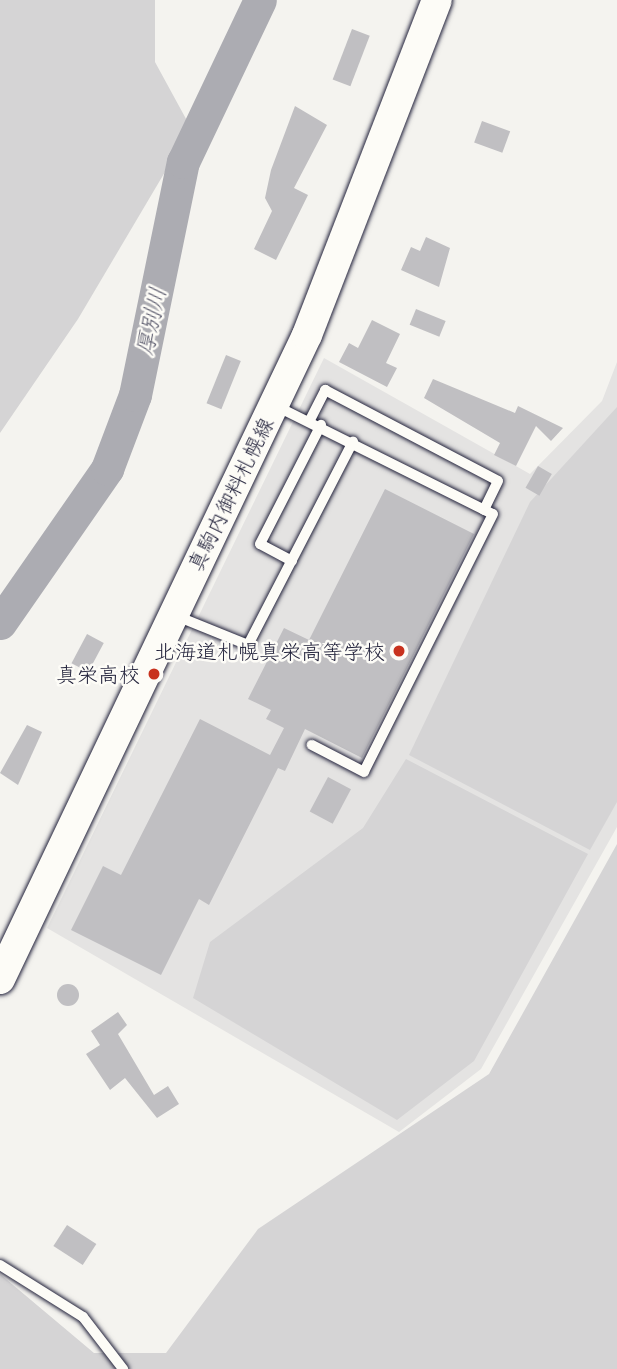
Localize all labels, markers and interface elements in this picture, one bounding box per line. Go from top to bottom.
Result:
water label: 厚別川 [129,284,171,358]
street label: 真駒内御料札幌線 [182,413,278,575]
place label: 北海道札幌真栄高等学校 [154,638,385,664]
marker: 北海道札幌真栄高等学校 [391,643,407,659]
place label: 真栄高校 [56,661,140,687]
marker: 真栄高校 [146,666,162,682]

